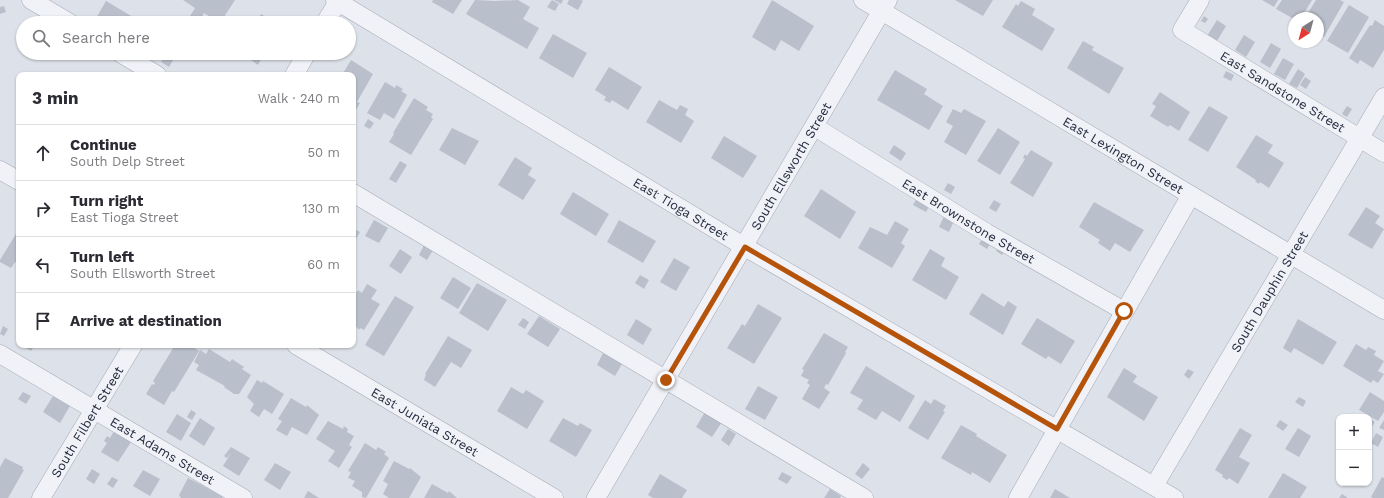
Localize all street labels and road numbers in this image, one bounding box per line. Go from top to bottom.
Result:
street label: East Sandstone Street [1217,48,1348,136]
street label: South Ellsworth Street [748,99,835,233]
street label: East Lexington Street [1060,114,1187,197]
street label: East Tioga Street [630,174,732,244]
street label: East Brownstone Street [899,176,1038,267]
street label: South Dauphin Street [1228,228,1311,355]
street label: South Filbert Street [48,363,127,480]
street label: East Juniata Street [368,384,482,460]
street label: East Adams Street [107,414,218,488]

